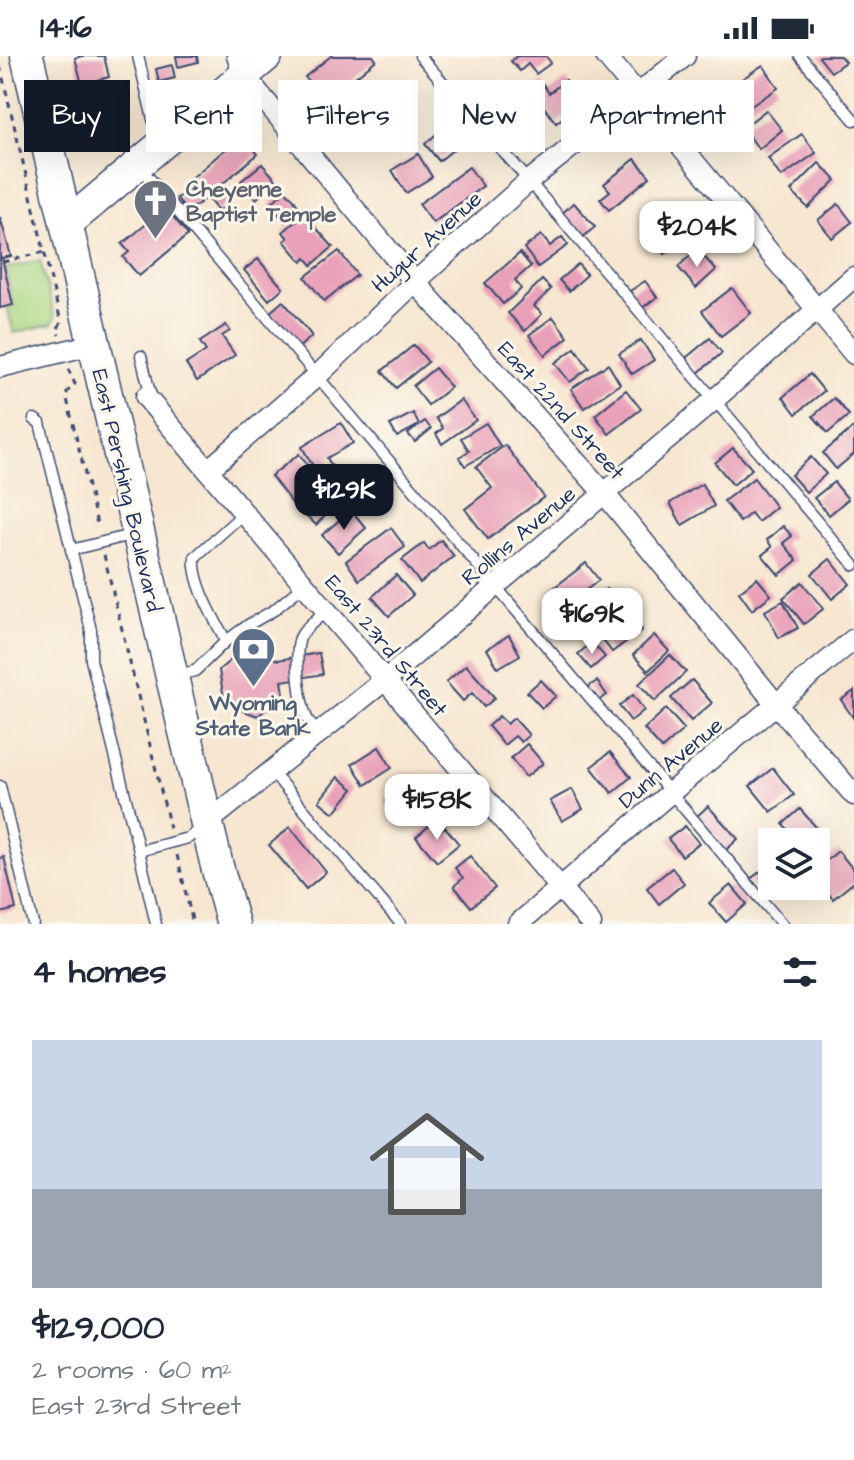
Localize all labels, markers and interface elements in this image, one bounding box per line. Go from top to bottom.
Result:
text: 14:16 [40,7,92,49]
chip: Buy [24,80,130,152]
chip: Rent [146,80,262,152]
chip: Filters [278,80,418,152]
chip: New [434,80,545,152]
chip: Apartment [561,80,754,152]
place label: Cheyenne Baptist Temple [186,174,336,230]
church icon: Cheyenne Baptist Temple [131,177,179,240]
street label: Hugur Avenue [365,184,490,301]
pin: $204K [641,201,753,269]
text: $204K [657,209,737,245]
street label: East 22nd Street [490,335,632,487]
street label: East Pershing Boulevard [83,366,170,615]
pin: $129K [288,464,400,532]
text: $129K [312,472,376,508]
street label: Rollins Avenue [455,479,583,593]
street label: East 23rd Street [317,568,455,724]
pin: $169K [536,588,648,656]
text: $169K [560,596,624,632]
bank icon: Wyoming State Bank [229,625,277,688]
place label: Wyoming State Bank [194,688,311,744]
street label: Dunn Avenue [612,710,730,816]
pin: $158K [381,774,493,842]
text: $158K [403,782,471,818]
map controls [758,828,830,900]
button: layers [758,828,830,900]
text: 4 homes [32,948,167,996]
icon: filters [778,950,822,994]
icon: home [355,1092,499,1236]
text: $129,000 [32,1304,164,1352]
text: 2 rooms · 60 m² [32,1352,232,1388]
text: East 23rd Street [32,1388,241,1424]

